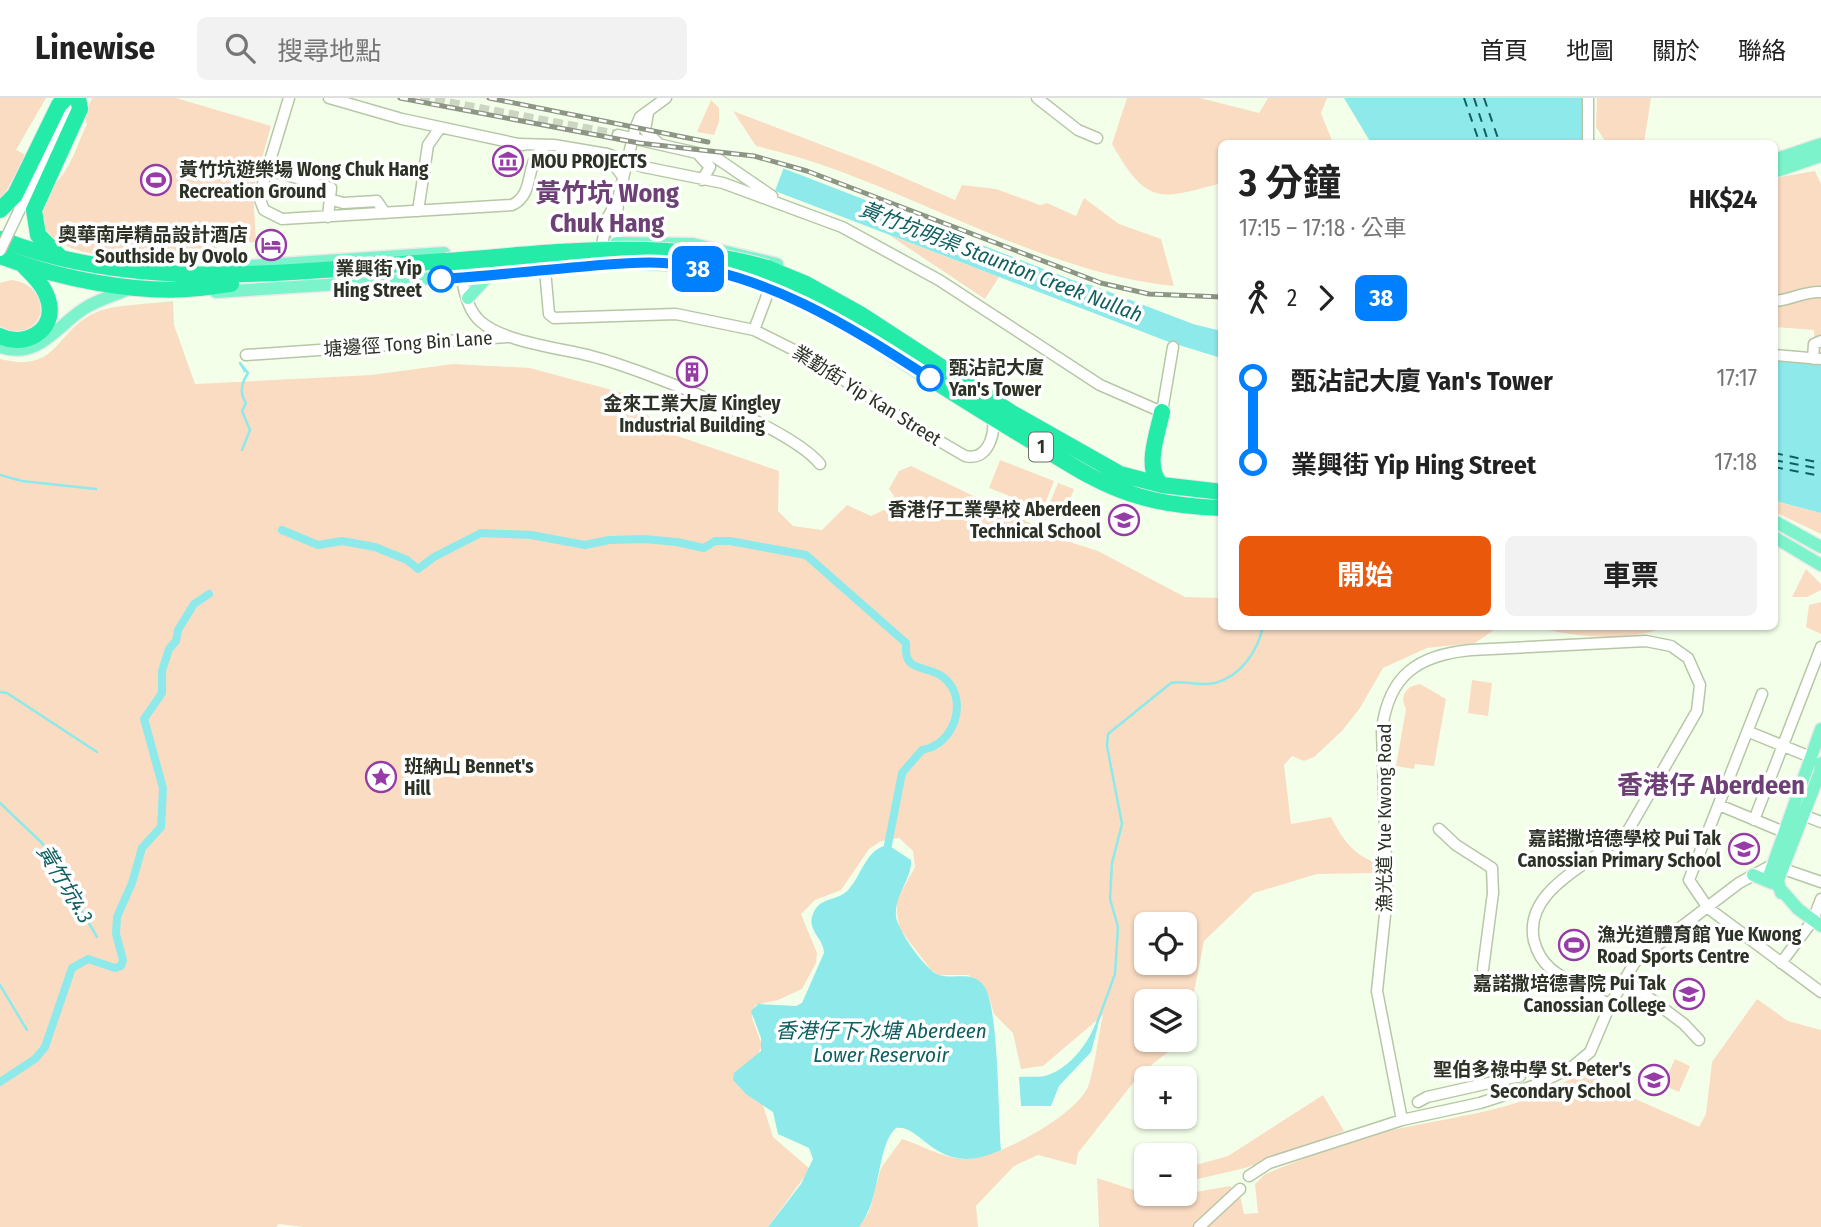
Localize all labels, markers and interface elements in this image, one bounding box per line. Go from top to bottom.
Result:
search box [197,17,687,80]
text: Linewise [35,28,155,68]
icon: search [221,29,259,67]
text: 搜尋地點 [277,36,381,67]
text: 首頁 [1480,37,1528,65]
text: 地圖 [1566,37,1614,65]
text: 關於 [1652,37,1700,65]
text: 聯絡 [1738,37,1786,65]
museum icon: MOU PROJECTS [491,144,525,178]
place label: MOU PROJECTS [531,150,647,173]
place label: 黃竹坑遊樂場 Wong Chuk Hang Recreation Ground [179,158,429,203]
text: 3 分鐘 [1239,160,1341,206]
sports icon: 黃竹坑遊樂場 Wong Chuk Hang Recreation Ground [139,163,173,197]
district label: 黃竹坑 Wong Chuk Hang [535,178,679,239]
text: HK$24 [1689,184,1757,215]
water label: 黃竹坑明渠 Staunton Creek Nullah [856,196,1146,328]
text: 17:15 – 17:18 · 公車 [1239,214,1407,242]
place label: 奧華南岸精品設計酒店 Southside by Ovolo [58,223,248,268]
hotel icon: 奧華南岸精品設計酒店 Southside by Ovolo [254,228,288,262]
line badge: 38 [666,246,730,292]
text: 38 [686,255,710,283]
place label: 業興街 Yip Hing Street [333,257,422,302]
marker: 業興街 Yip Hing Street [428,266,454,292]
icon: walk [1239,279,1277,317]
icon: forward [1307,279,1345,317]
text: 2 [1287,284,1297,312]
text: 38 [1369,284,1393,312]
street label: 塘邊徑 Tong Bin Lane [323,326,493,361]
street label: 業勤街 Yip Kan Street [788,340,946,451]
building icon: 金來工業大廈 Kingley Industrial Building [675,355,709,389]
place label: 甄沾記大廈 Yan's Tower [948,356,1044,401]
text: 17:17 [1716,364,1757,392]
marker: 甄沾記大廈 Yan's Tower [917,365,943,391]
text: 甄沾記大廈 Yan's Tower [1291,366,1553,397]
place label: 金來工業大廈 Kingley Industrial Building [604,392,781,437]
road number: 1 [1029,432,1053,461]
text: 17:18 [1714,448,1757,476]
text: 業興街 Yip Hing Street [1291,450,1536,481]
place label: 香港仔工業學校 Aberdeen Technical School [888,498,1102,543]
school or university icon: 香港仔工業學校 Aberdeen Technical School [1107,503,1141,537]
button: 開始 [1239,536,1491,616]
button: 車票 [1505,536,1757,616]
street label: 漁光道 Yue Kwong Road [1373,724,1396,913]
place label: 班納山 Bennet's Hill [404,755,534,800]
place icon: 班納山 Bennet's Hill [364,760,398,794]
district label: 香港仔 Aberdeen [1617,770,1805,801]
place label: 嘉諾撒培德學校 Pui Tak Canossian Primary School [1518,827,1722,872]
school or university icon: 嘉諾撒培德學校 Pui Tak Canossian Primary School [1727,832,1761,866]
water label: 黃竹坑4.3 [31,840,99,928]
map controls [1134,912,1197,1206]
button: locate [1134,912,1197,975]
place label: 漁光道體育館 Yue Kwong Road Sports Centre [1597,923,1802,968]
sports icon: 漁光道體育館 Yue Kwong Road Sports Centre [1557,928,1591,962]
place label: 嘉諾撒培德書院 Pui Tak Canossian College [1473,972,1666,1017]
school or university icon: 嘉諾撒培德書院 Pui Tak Canossian College [1672,977,1706,1011]
button: layers [1134,989,1197,1052]
water label: 香港仔下水塘 Aberdeen Lower Reservoir [775,1018,987,1068]
place label: 聖伯多祿中學 St. Peter's Secondary School [1433,1058,1632,1103]
school or university icon: 聖伯多祿中學 St. Peter's Secondary School [1637,1063,1671,1097]
button: + [1134,1066,1197,1129]
button: − [1134,1143,1197,1206]

